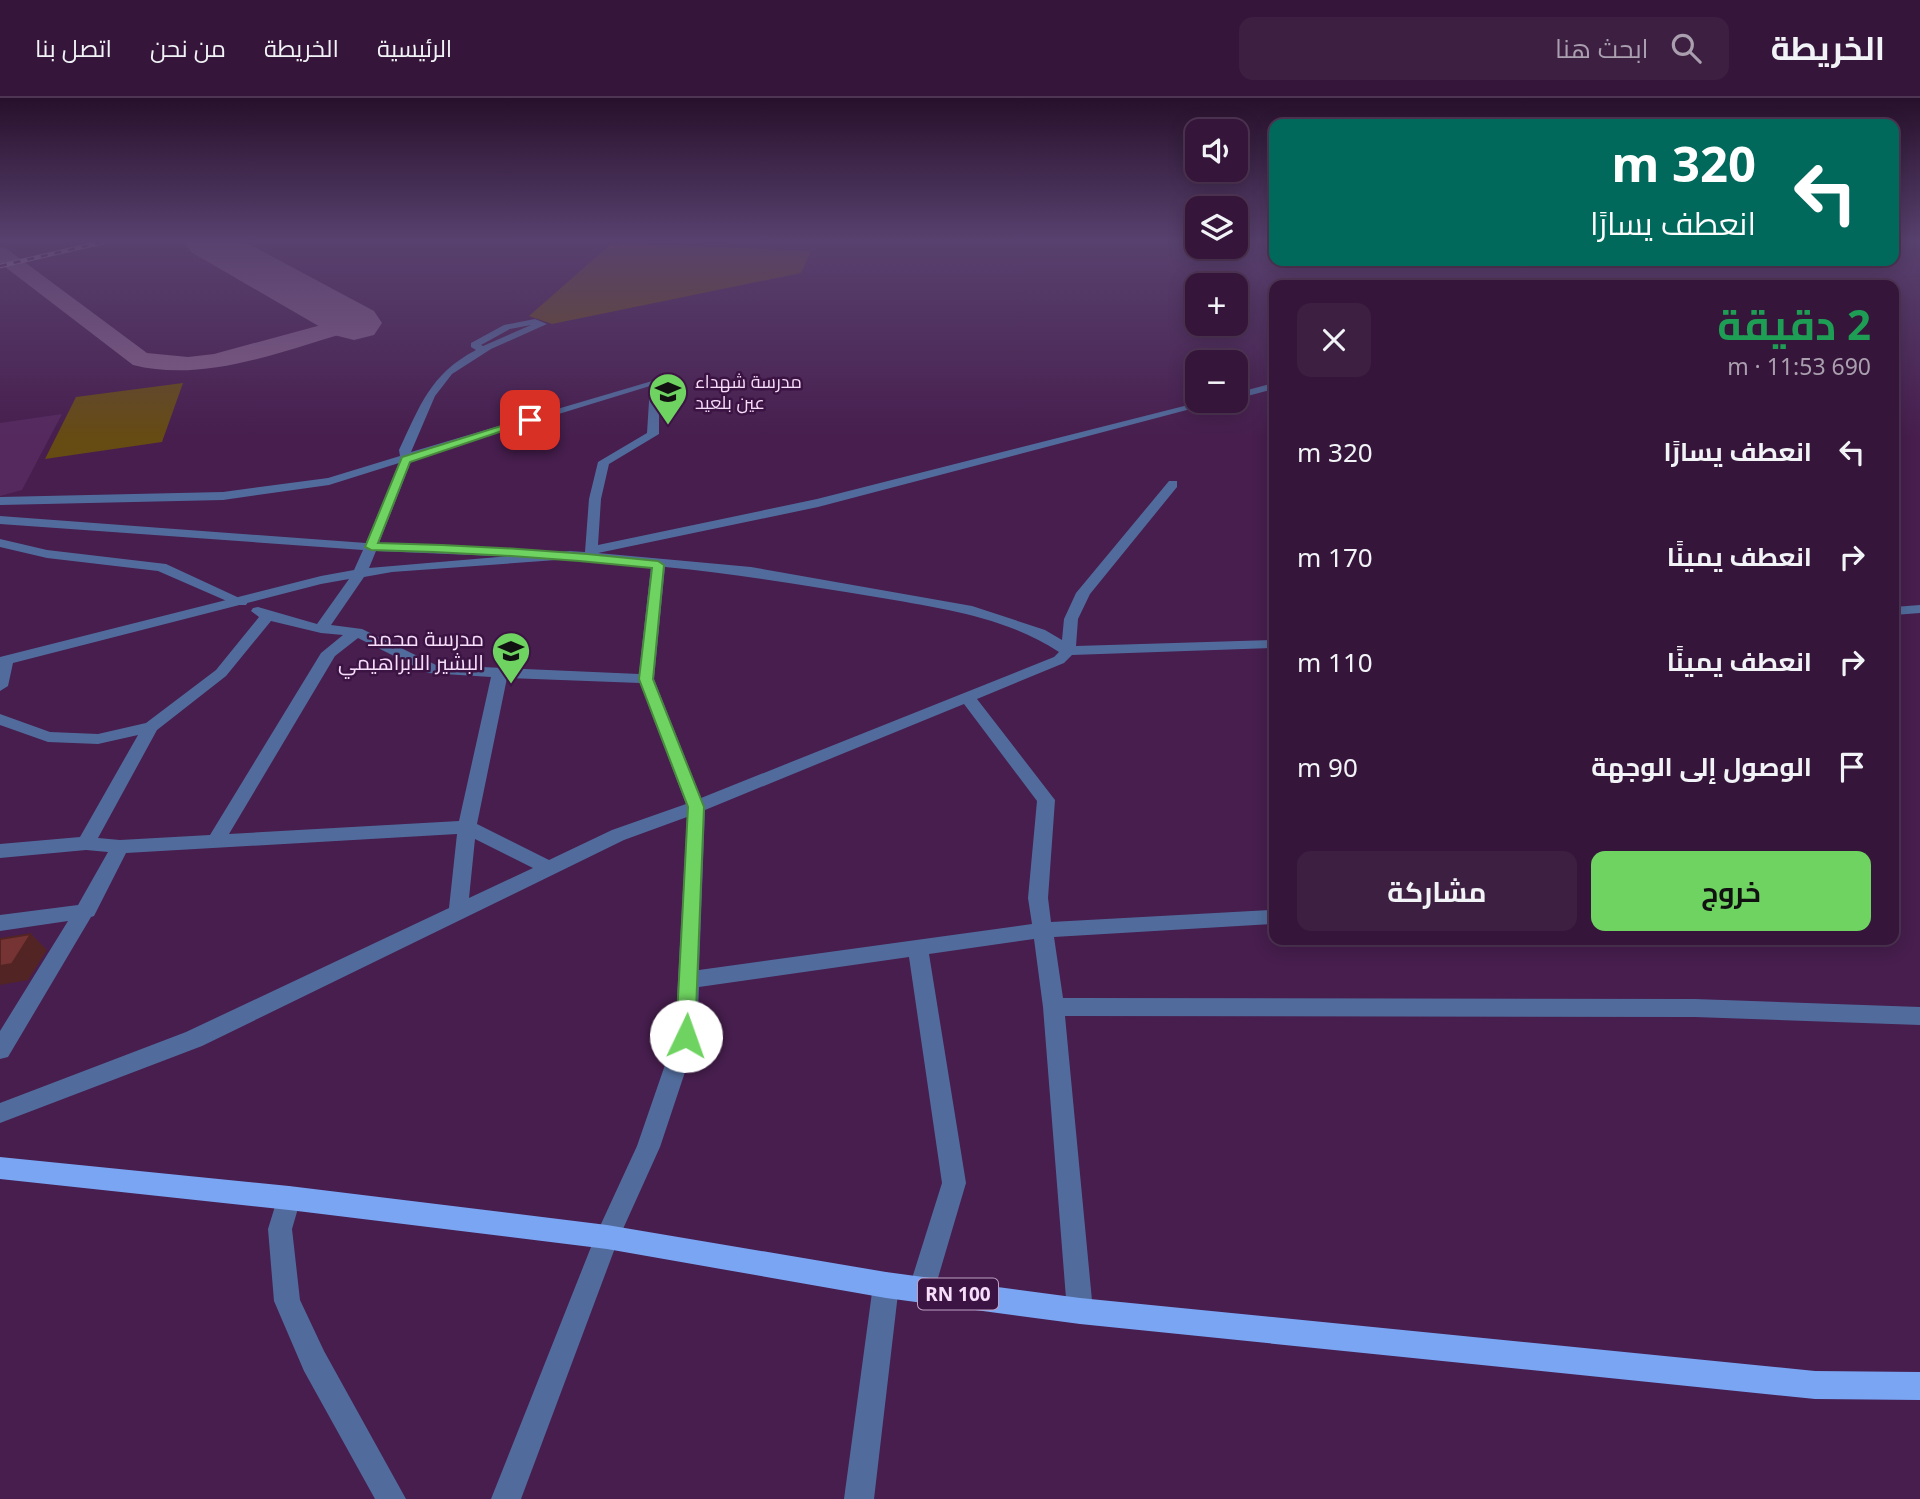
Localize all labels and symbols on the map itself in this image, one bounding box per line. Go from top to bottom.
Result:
place label: مدرسة شهداء عين بلعيد [695,369,802,414]
school or university icon: مدرسة شهداء عين بلعيد [647,371,689,426]
pin [500,390,560,450]
place label: مدرسة محمد البشير الابراهيمي [338,624,484,679]
school or university icon: مدرسة محمد البشير الابراهيمي [490,630,532,685]
position arrow [649,999,723,1073]
road number: RN 100 [918,1278,998,1310]

